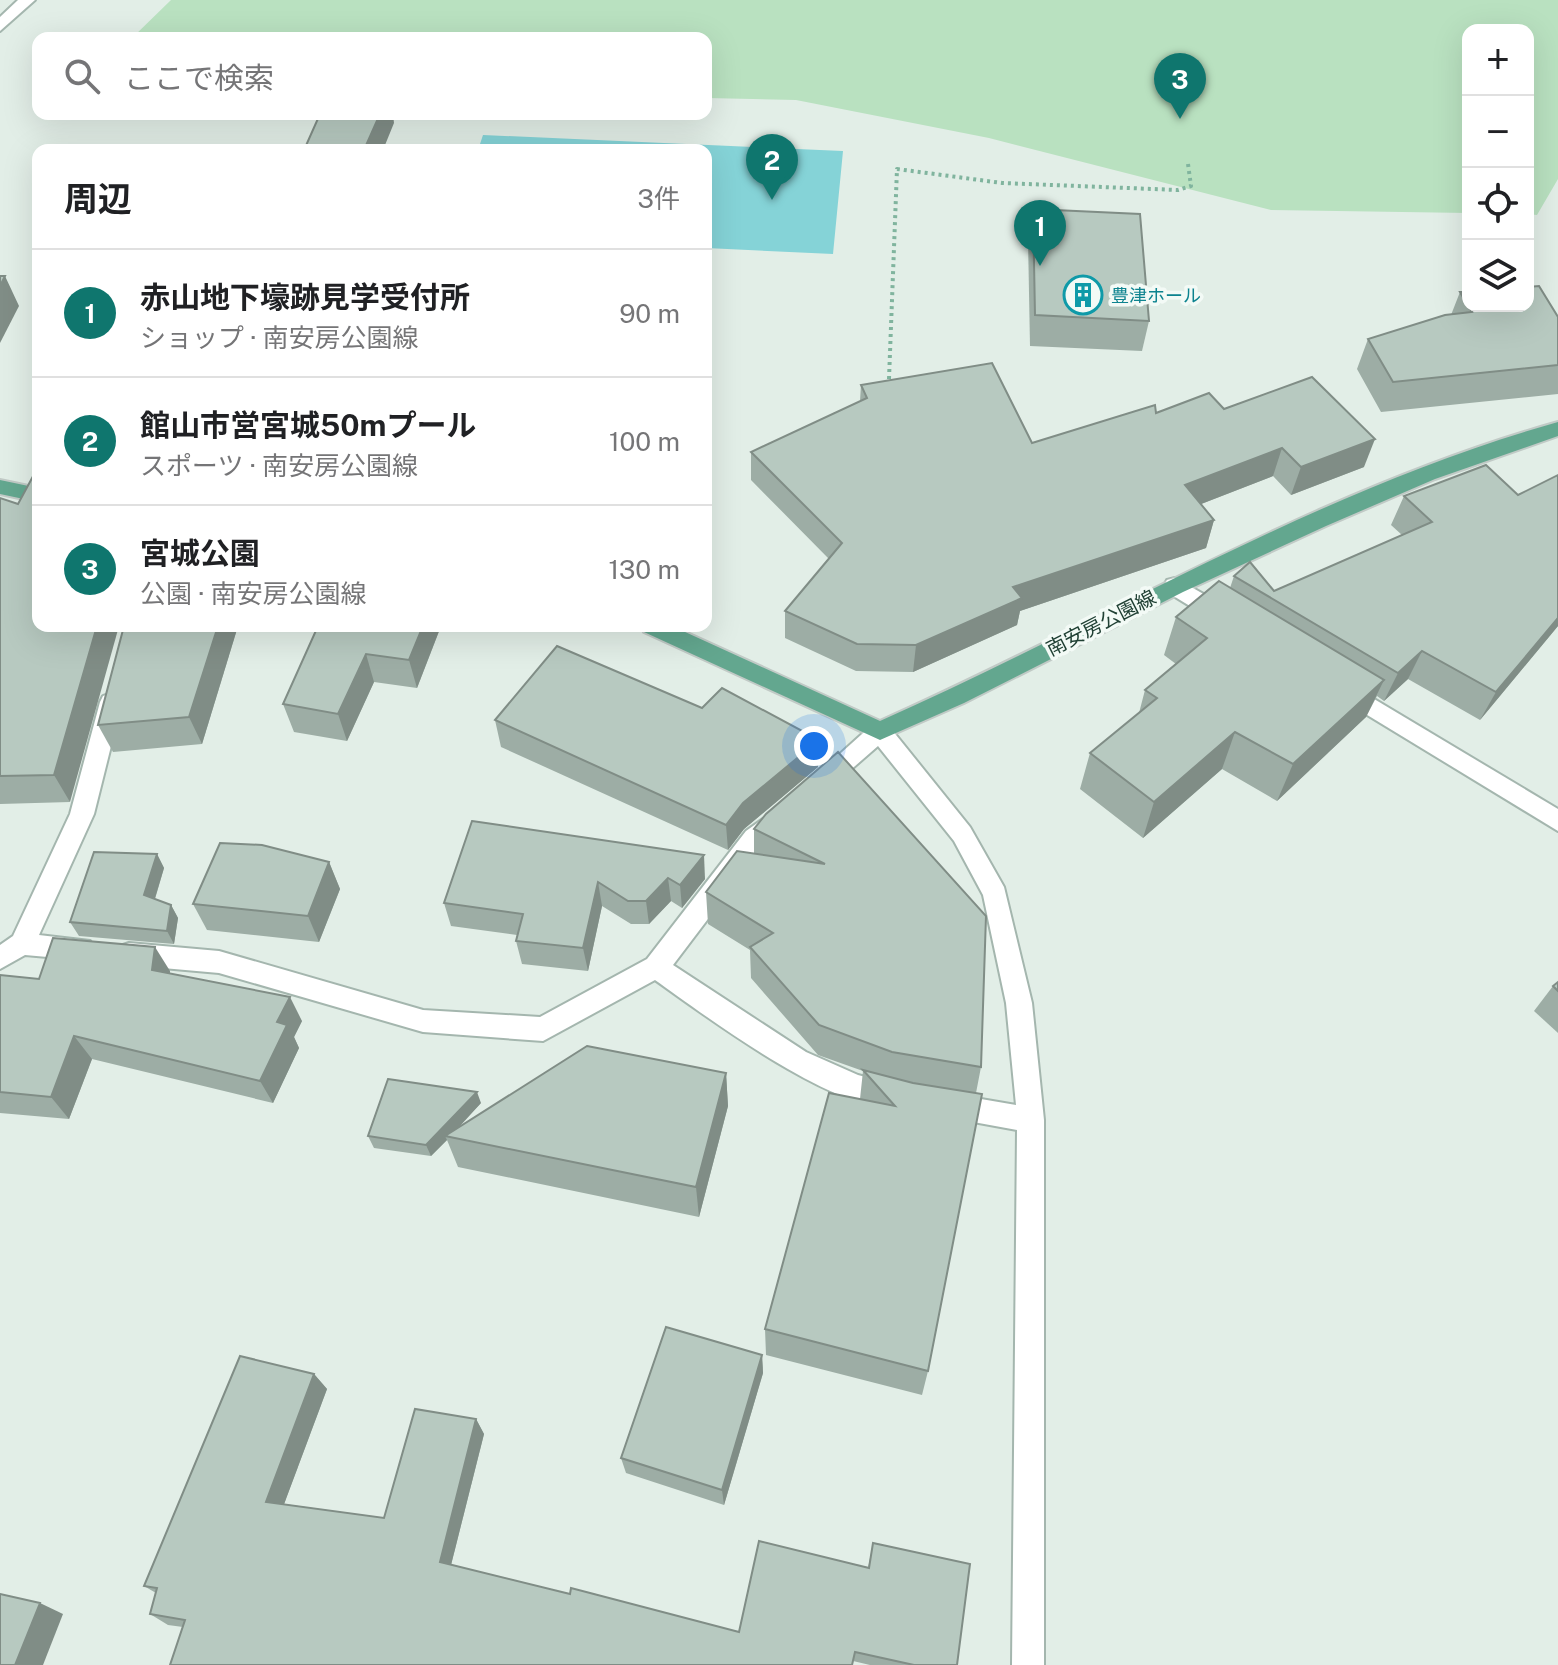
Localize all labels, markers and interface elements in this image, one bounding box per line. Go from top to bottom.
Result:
map controls [1462,24,1534,312]
button: + [1462,24,1534,96]
search box [32,32,712,120]
pin: 3 [1154,53,1206,119]
icon: search [60,54,104,98]
text: ここで検索 [124,60,274,96]
button: − [1462,96,1534,168]
pin: 2 [746,134,798,200]
button: locate [1462,168,1534,240]
text: 周辺 [64,179,132,219]
text: 3件 [638,183,680,214]
pin: 1 [1014,200,1066,266]
button: layers [1462,240,1534,312]
building icon: 豊津ホール [1062,274,1104,316]
text: 赤山地下壕跡見学受付所 [140,279,470,315]
place label: 豊津ホール [1111,285,1201,306]
text: 1 [84,298,96,329]
text: 90 m [619,298,680,329]
text: ショップ · 南安房公園線 [140,322,418,353]
text: 館山市営宮城50mプール [140,407,476,443]
text: 2 [82,426,98,457]
text: 100 m [609,426,680,457]
text: スポーツ · 南安房公園線 [140,450,418,481]
text: 宮城公園 [140,535,260,571]
text: 3 [81,554,99,585]
text: 130 m [608,554,680,585]
text: 公園 · 南安房公園線 [140,578,366,609]
street label: 南安房公園線 [1042,585,1160,661]
your location [794,726,834,766]

